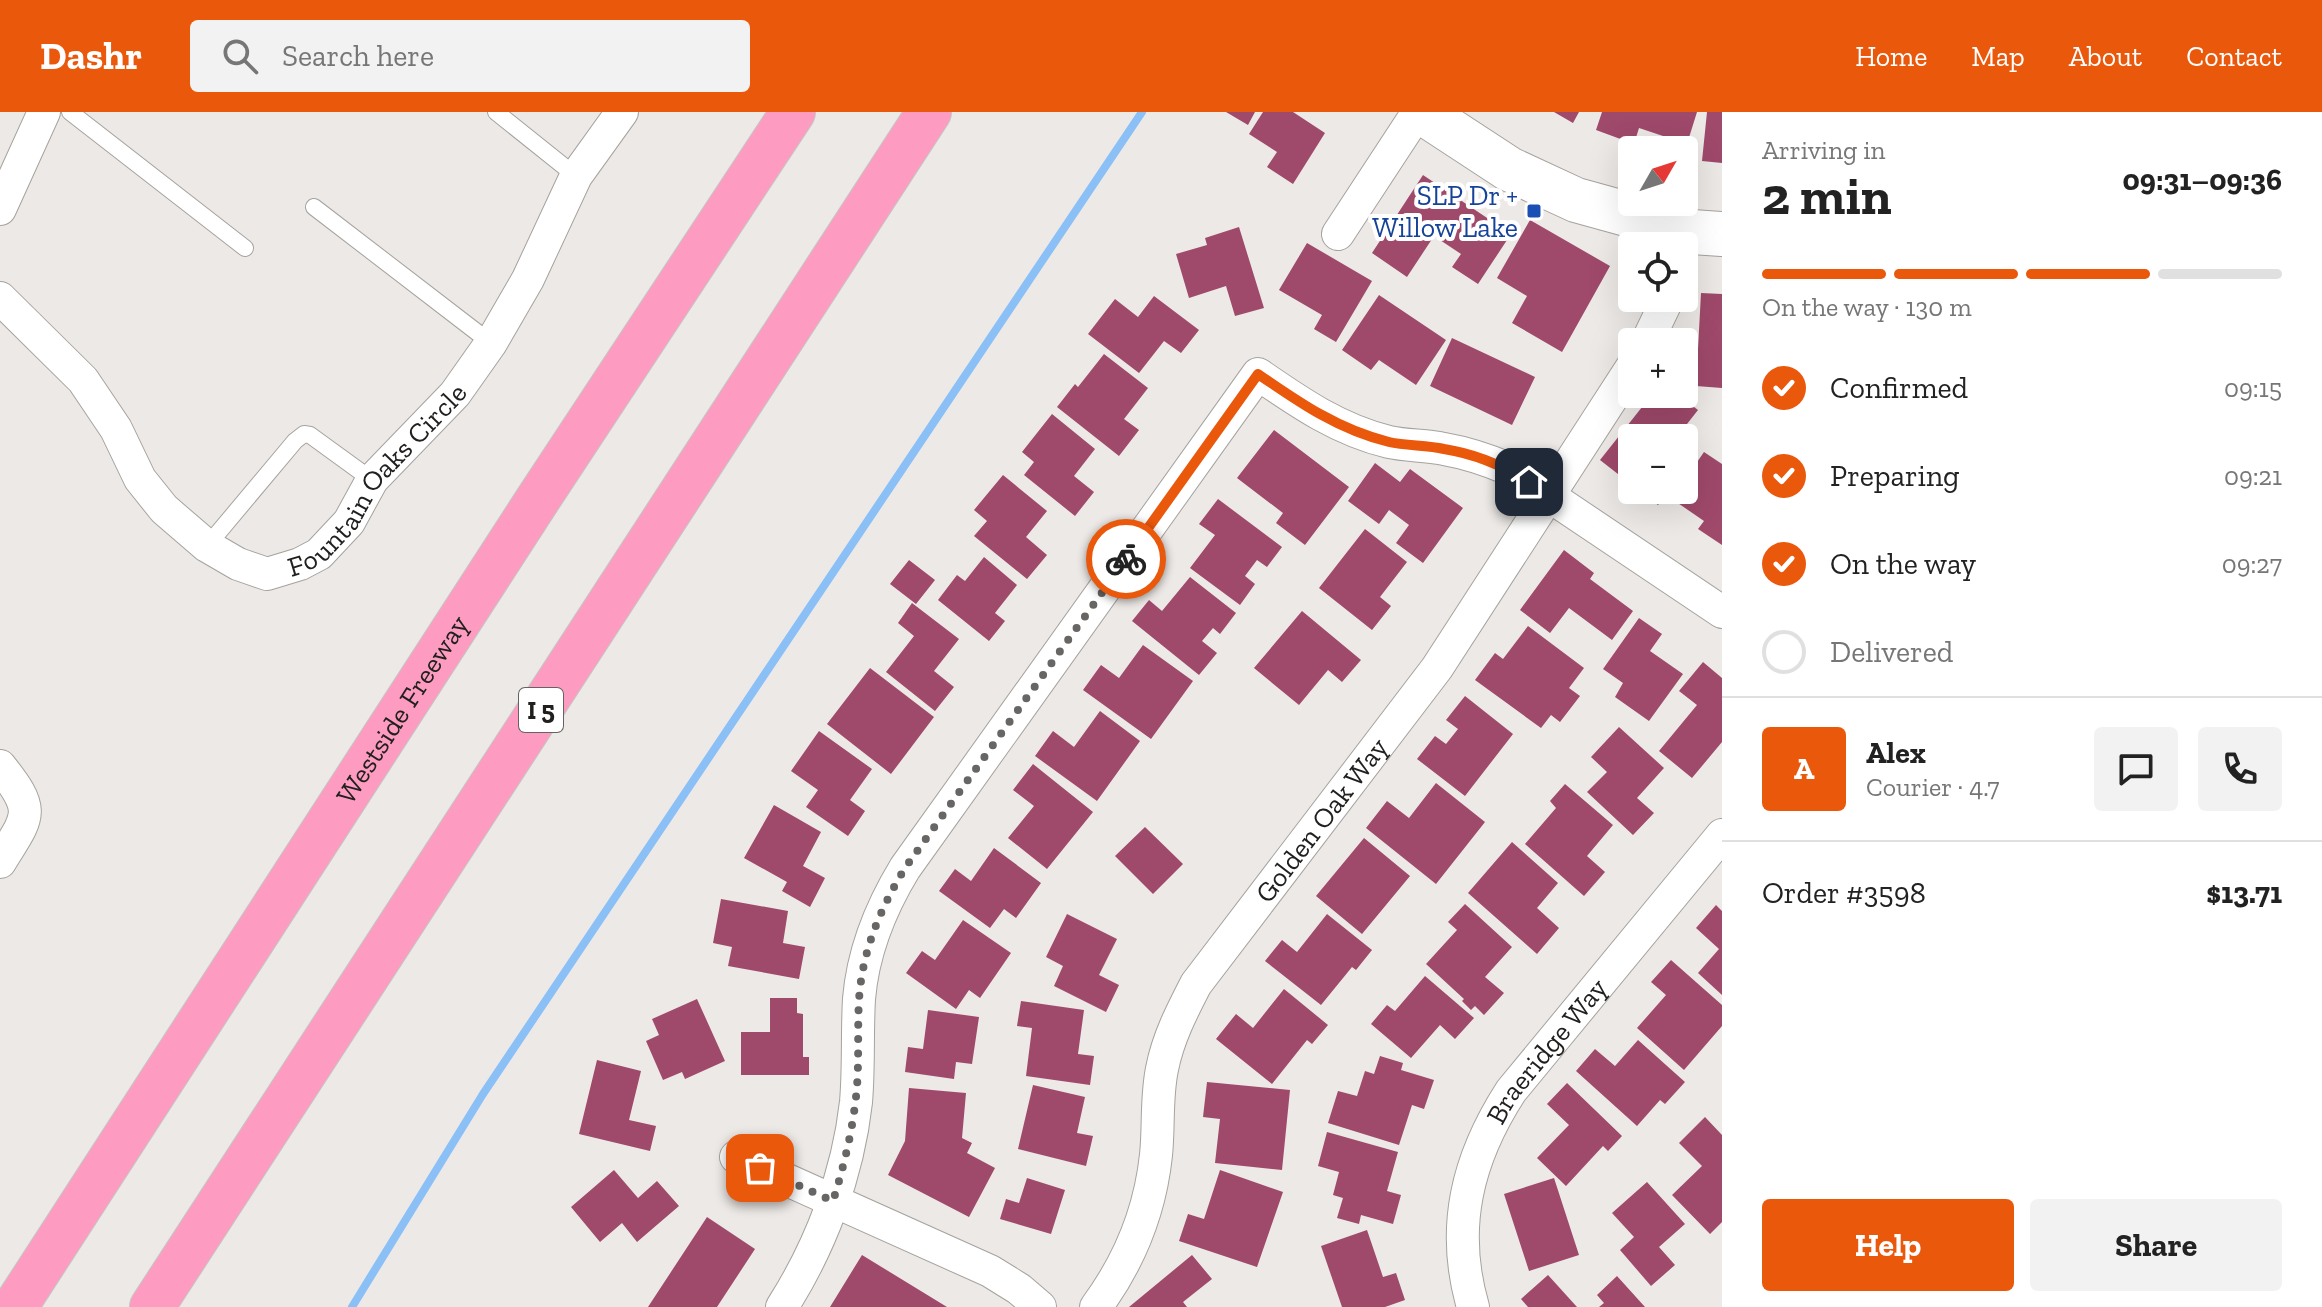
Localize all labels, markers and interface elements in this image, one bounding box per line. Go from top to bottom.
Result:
search box [190,20,750,92]
text: Dashr [40,33,142,79]
icon: search [218,34,262,78]
text: Search here [282,38,434,74]
text: Home [1855,40,1927,73]
text: Map [1971,40,2025,73]
text: About [2069,40,2142,73]
text: Contact [2186,40,2282,73]
text: Arriving in [1762,134,1885,166]
north arrow [1618,136,1698,216]
map controls [1618,136,1698,504]
text: 09:31–09:36 [2123,162,2282,198]
text: 2 min [1762,165,1892,227]
place label: SLP Dr + Willow Lake [1372,179,1518,244]
marker: SLP Dr + Willow Lake [1525,202,1543,220]
button: locate [1618,232,1698,312]
text: On the way · 130 m [1762,291,1972,323]
button: + [1618,328,1698,408]
icon: check [1762,366,1806,410]
text: Confirmed [1830,370,1968,406]
text: 09:15 [2224,372,2282,404]
street label: Fountain Oaks Circle [284,377,474,583]
button: − [1618,424,1698,504]
pin [1495,448,1563,516]
icon: check [1762,454,1806,498]
text: Preparing [1830,458,1960,494]
icon: home [1507,460,1551,504]
text: 09:21 [2224,460,2282,492]
courier [1086,519,1166,599]
icon: bike [1104,537,1148,581]
icon: check [1762,542,1806,586]
text: On the way [1830,546,1976,582]
text: 09:27 [2222,548,2282,580]
street label: Westside Freeway [329,608,475,810]
text: Delivered [1830,634,1953,670]
road number: I 5 [519,688,563,732]
button: chat [2094,727,2178,811]
button: phone [2198,727,2282,811]
street label: Golden Oak Way [1248,731,1395,909]
text: Alex [1866,735,1926,771]
text: A [1794,751,1814,787]
text: Courier · 4.7 [1866,771,2000,803]
text: Order #3598 [1762,875,1926,911]
text: $13.71 [2206,875,2282,911]
street label: Braeridge Way [1479,971,1614,1129]
pin [726,1134,794,1202]
icon: bag [738,1146,782,1190]
button: Help [1762,1199,2014,1291]
button: Share [2030,1199,2282,1291]

